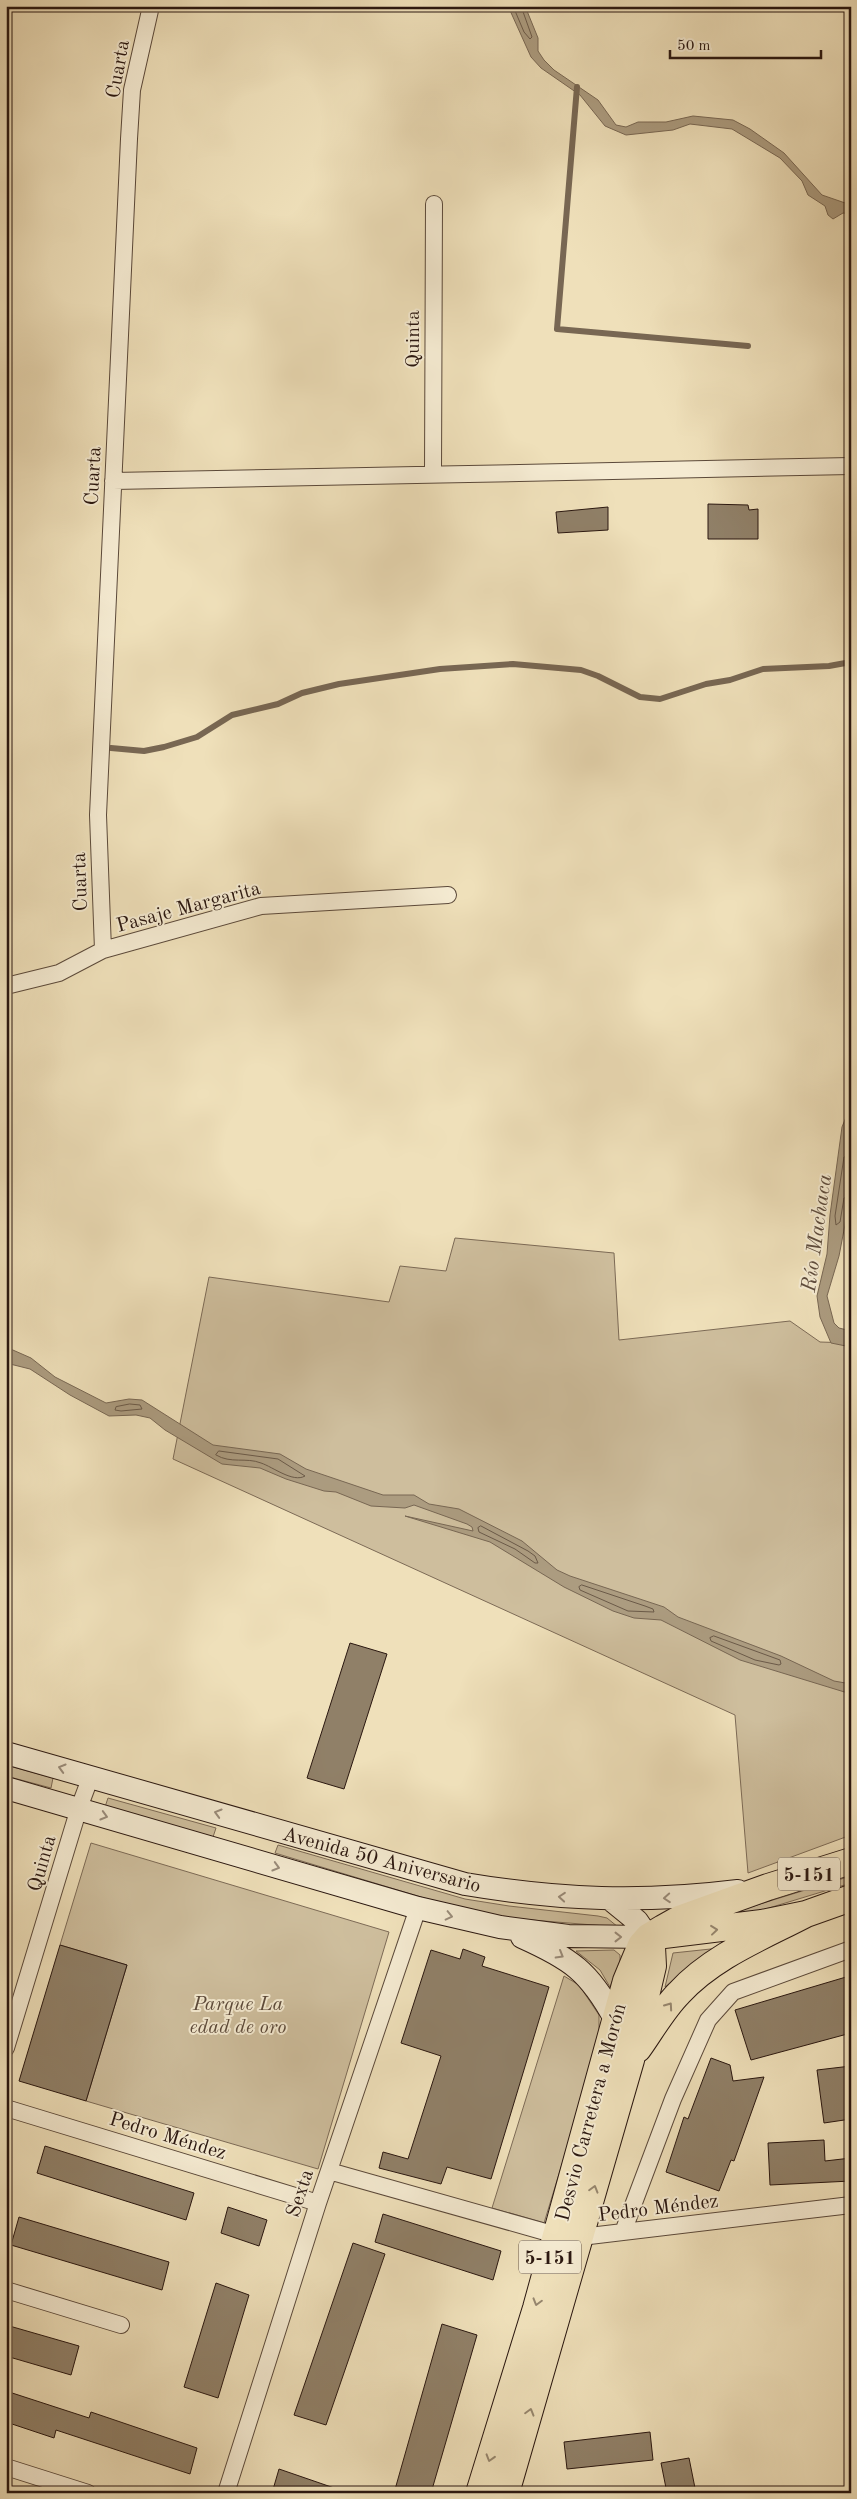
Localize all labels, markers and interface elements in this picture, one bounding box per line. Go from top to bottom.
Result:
scale bar [670,28,821,60]
street label: Cuarta [104,38,134,100]
text: 50 m [677,39,711,54]
street label: Quinta [404,310,424,368]
street label: Cuarta [82,446,106,506]
street label: Cuarta [70,852,92,912]
street label: Pasaje Margarita [114,879,263,937]
water label: Río Machaca [799,1173,836,1294]
one-way arrow [57,1763,66,1774]
one-way arrow [214,1808,222,1818]
one-way arrow [99,1810,107,1820]
street label: Avenida 50 Aniversario [280,1825,483,1897]
street label: Quinta [25,1833,61,1894]
road number: 5-151 [778,1858,840,1890]
one-way arrow [272,1861,280,1871]
one-way arrow [557,1892,565,1903]
one-way arrow [663,1892,671,1903]
one-way arrow [445,1910,454,1921]
one-way arrow [710,1925,718,1936]
one-way arrow [615,1932,623,1942]
one-way arrow [555,1949,564,1959]
park label: Parque La edad de oro [189,1995,287,2038]
street label: Desvio Carretera a Morón [553,2001,631,2224]
one-way arrow [663,2002,672,2012]
street label: Pedro Méndez [107,2110,228,2164]
street label: Sexta [284,2167,318,2220]
one-way arrow [589,2185,599,2194]
street label: Pedro Méndez [597,2192,720,2226]
road number: 5-151 [519,2240,581,2274]
one-way arrow [533,2298,543,2306]
one-way arrow [524,2409,534,2417]
one-way arrow [485,2453,495,2462]

